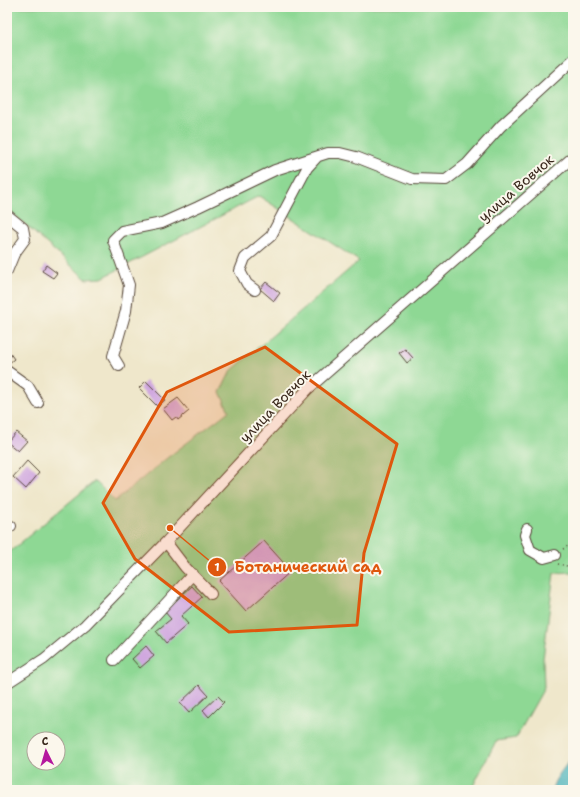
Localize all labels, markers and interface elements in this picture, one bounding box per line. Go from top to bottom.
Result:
street label: улица Вовчок [474,150,558,226]
street label: улица Вовчок [236,365,315,446]
callout: Ботанический сад [207,553,389,580]
text: Ботанический сад [235,557,382,577]
text: 1 [214,559,220,575]
north arrow [26,731,66,771]
text: С [41,734,49,749]

